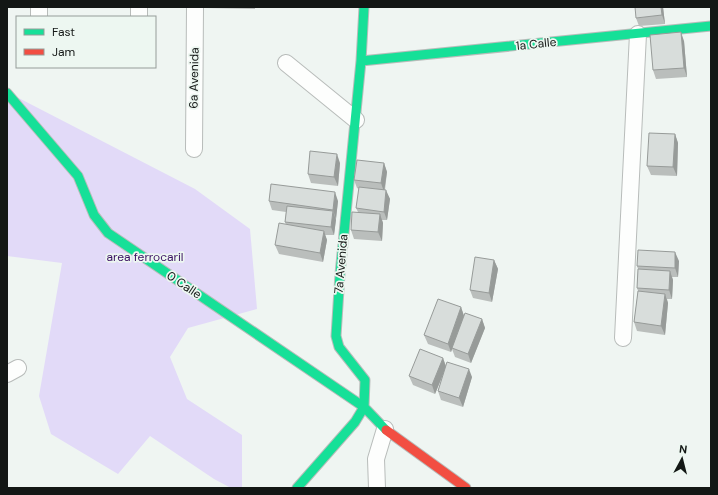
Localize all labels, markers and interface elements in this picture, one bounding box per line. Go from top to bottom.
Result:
legend [16,16,156,68]
text: Fast [52,24,75,40]
street label: 1a Calle [515,34,557,54]
text: Jam [52,44,75,60]
street label: 6a Avenida [185,47,203,109]
street label: 7a Avenida [330,234,352,294]
park label: area ferrocaril [106,249,184,265]
street label: 0 Calle [163,268,205,303]
north arrow [662,439,702,479]
text: N [678,442,688,457]

